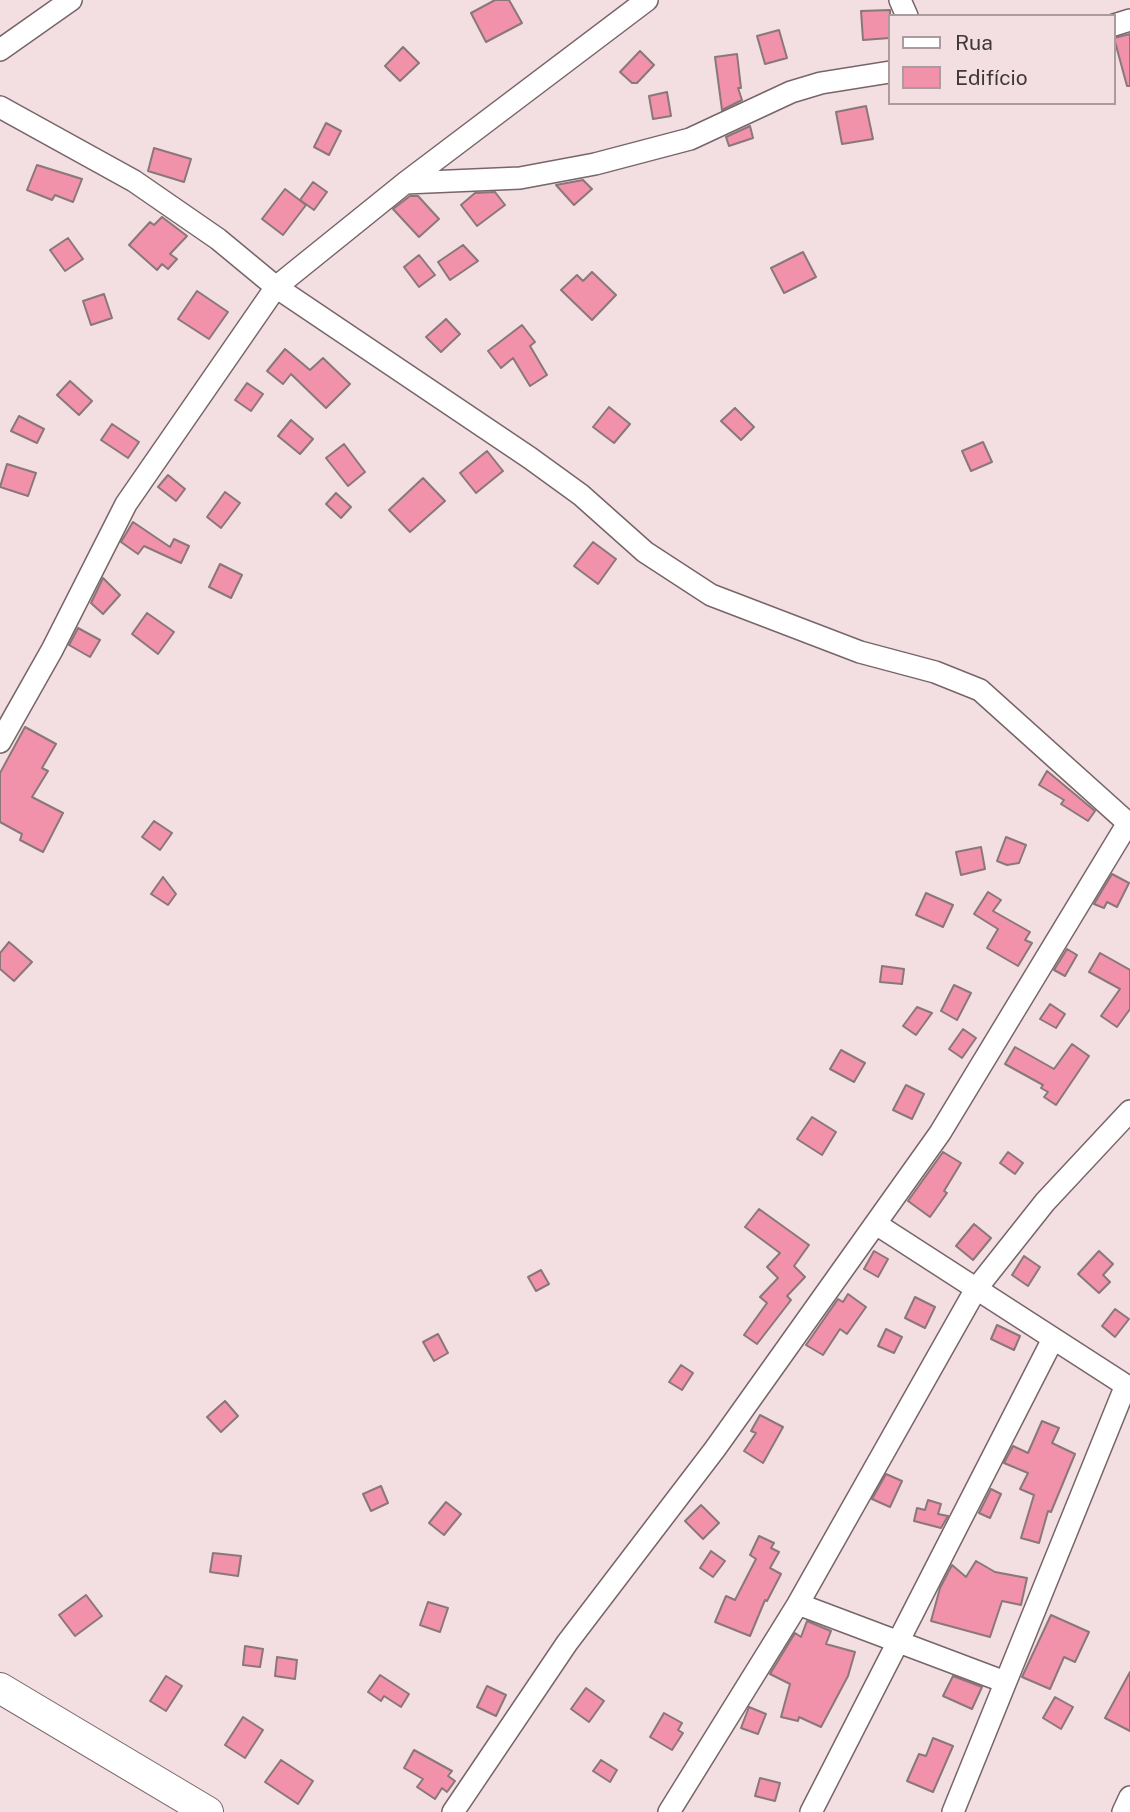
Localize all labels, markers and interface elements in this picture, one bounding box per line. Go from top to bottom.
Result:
legend [888,14,1116,105]
text: Rua [955,30,993,55]
text: Edifício [955,65,1028,90]

